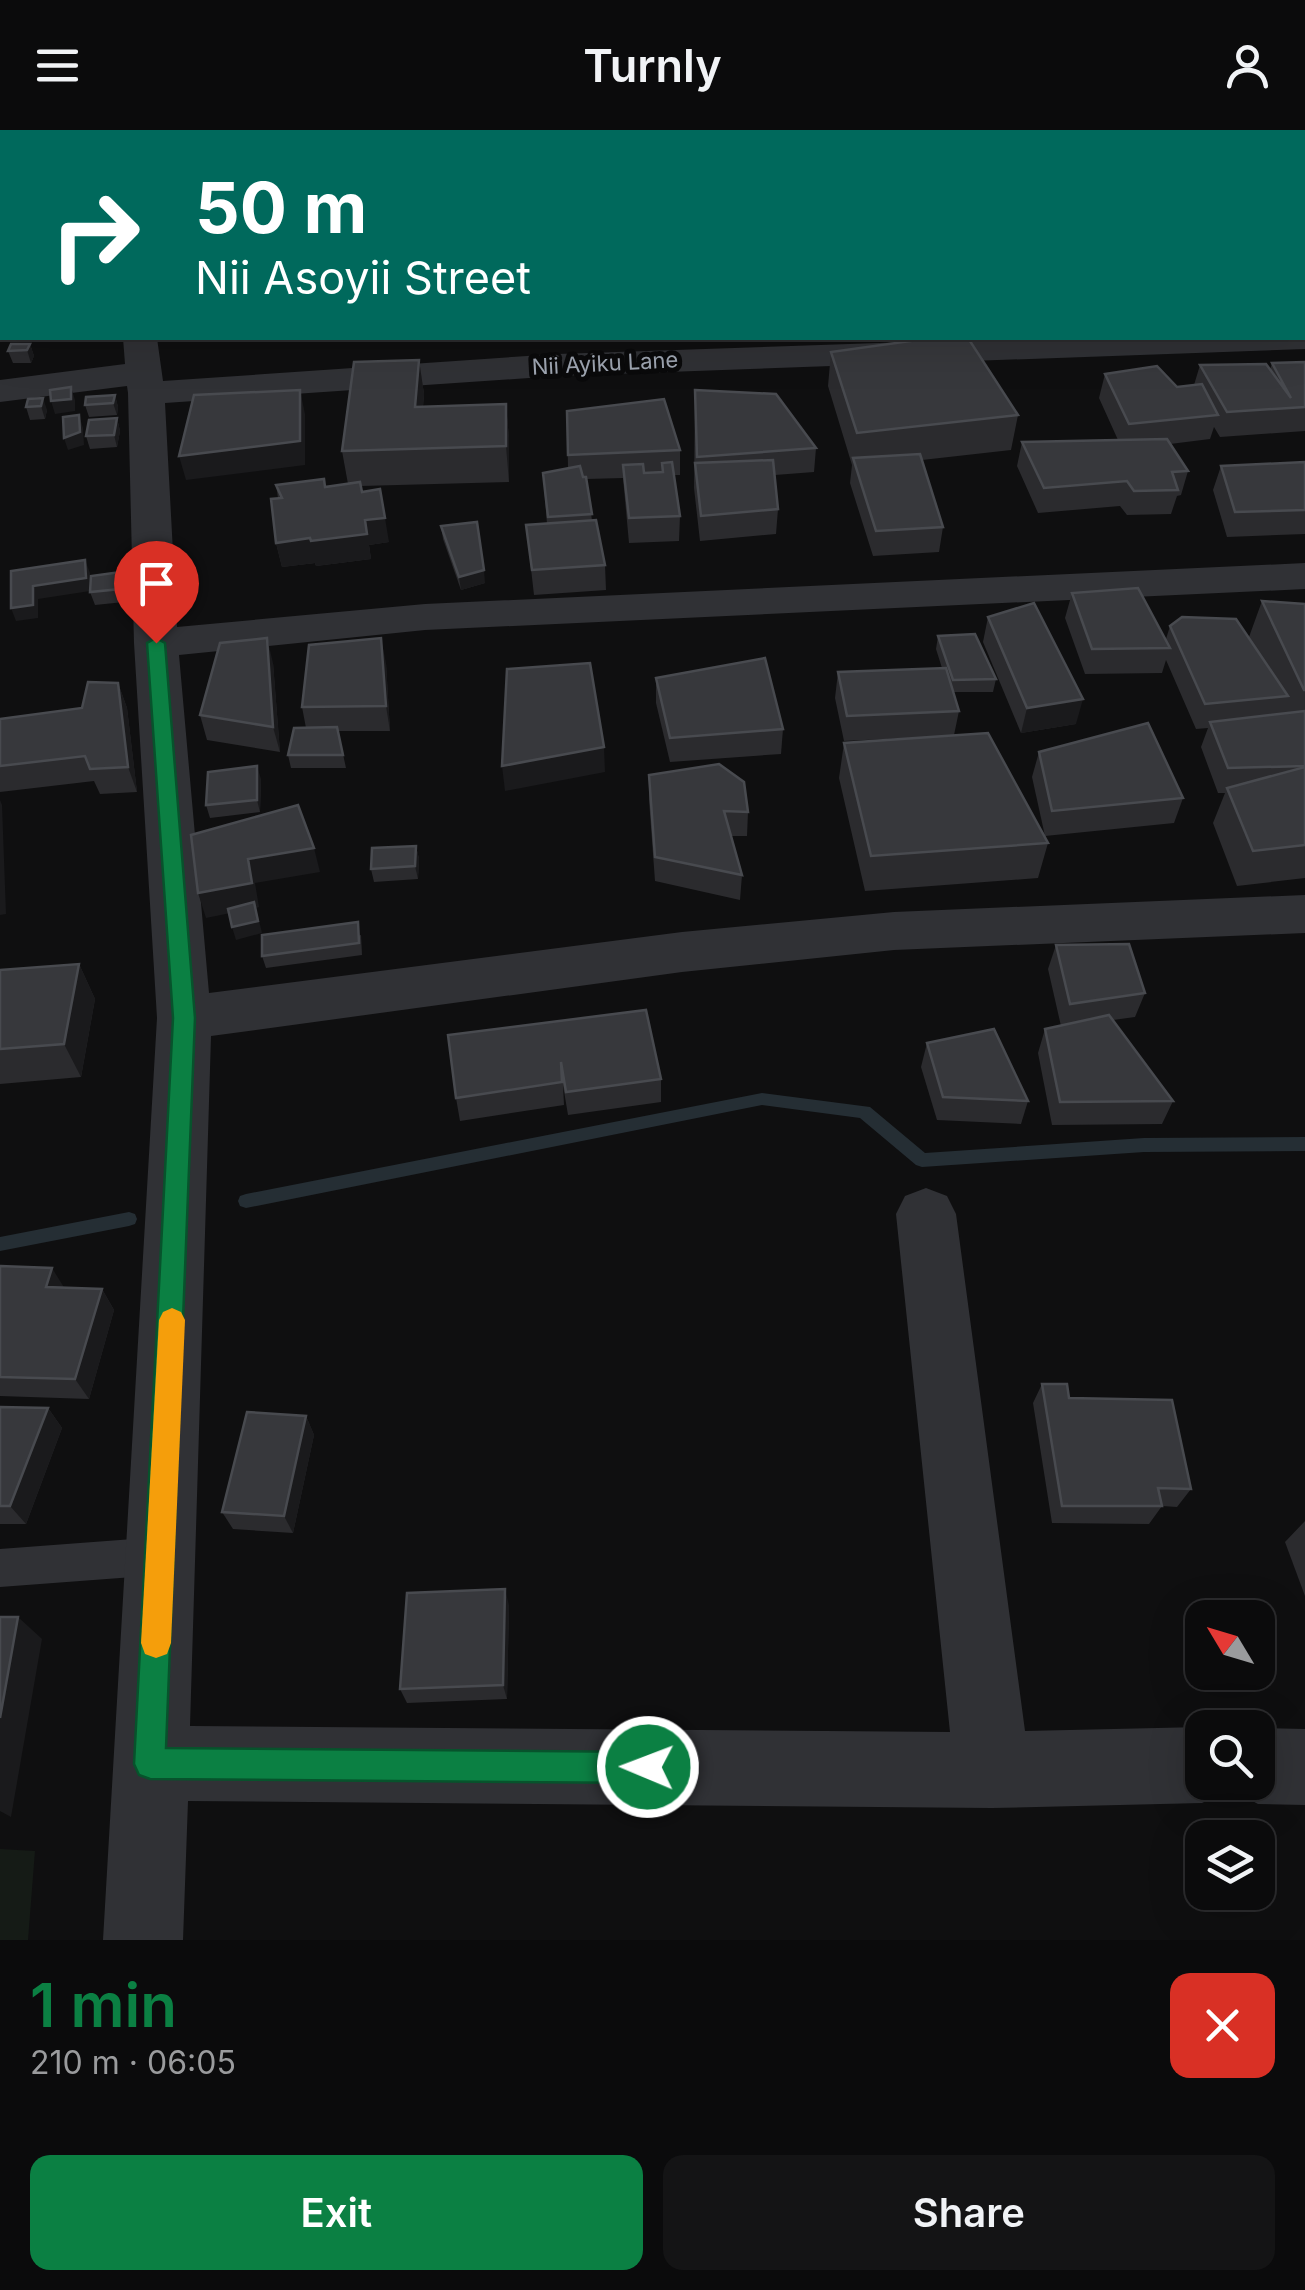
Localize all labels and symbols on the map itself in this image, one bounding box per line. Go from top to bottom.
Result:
street label: Nii Ayiku Lane [531,346,679,380]
pin [114,541,199,644]
north arrow [1185,1600,1275,1690]
position arrow [596,1715,700,1819]

